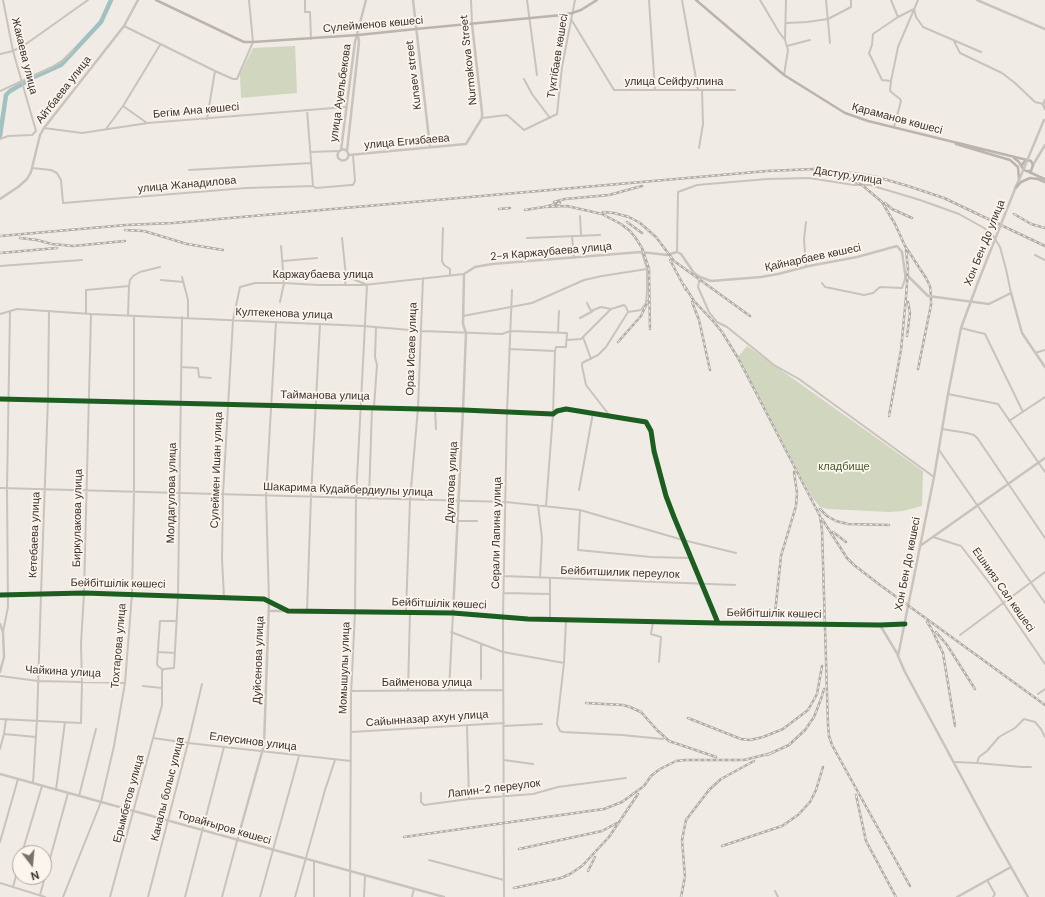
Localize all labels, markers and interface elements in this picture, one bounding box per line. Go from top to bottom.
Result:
street label: Түктібаев көшесі [545,13,571,99]
street label: Сүлейменов көшесі [322,14,424,36]
street label: Nurmakova Street [458,14,480,106]
street label: Жакаева улица [8,16,40,96]
street label: Kunaev street [403,40,425,110]
street label: улица Ауельбекова [328,43,354,143]
street label: Айтбаева улица [34,54,94,126]
street label: улица Сейфуллина [625,75,723,89]
street label: Бегім Ана көшесі [152,101,240,121]
street label: Қараманов көшесі [850,101,944,137]
street label: улица Егизбаева [364,132,450,152]
street label: Дастур улица [813,164,883,188]
street label: улица Жанадилова [137,174,237,196]
street label: Хон Бен До улица [962,198,1008,288]
street label: 2-я Каржаубаева улица [490,240,612,264]
street label: Қайнарбаев көшесі [764,241,862,275]
street label: Каржаубаева улица [273,268,373,282]
street label: Ораз Исаев улица [404,302,420,396]
street label: Култекенова улица [235,306,333,322]
street label: Тайманова улица [280,389,370,403]
street label: Сулеймен Ишан улица [208,411,226,529]
street label: Дулатова улица [443,441,461,523]
street label: Молдагулова улица [165,442,179,544]
park label: кладбище [818,460,870,474]
street label: Биркулакова улица [71,469,85,567]
street label: Серали Лапина улица [489,477,505,589]
street label: Шакарима Кудайбердиулы улица [263,480,433,500]
street label: Кетебаева улица [27,492,43,578]
street label: Хон Бен До көшесі [892,516,924,612]
street label: Ешнияз Сал көшесі [969,545,1037,635]
street label: Бейбитшилик переулок [560,564,680,582]
street label: Бейбітшілік көшесі [70,577,166,591]
street label: Бейбітшілік көшесі [391,596,487,612]
street label: Тохтарова улица [109,603,129,689]
street label: Бейбітшілік көшесі [726,607,822,621]
street label: Дуйсенова улица [251,616,267,704]
street label: Момышулы улица [337,622,353,714]
street label: Чайкина улица [25,663,101,681]
street label: Байменова улица [382,676,472,690]
street label: Сайынназар ахун улица [365,708,489,730]
street label: Елеусинов улица [209,730,297,754]
street label: Каналы болыс улица [149,735,187,843]
street label: Ерымбетов улица [111,753,147,845]
street label: Лапин-2 переулок [447,777,541,801]
street label: Торайғыров көшесі [176,808,272,848]
north arrow [12,845,52,885]
text: N [29,868,41,883]

